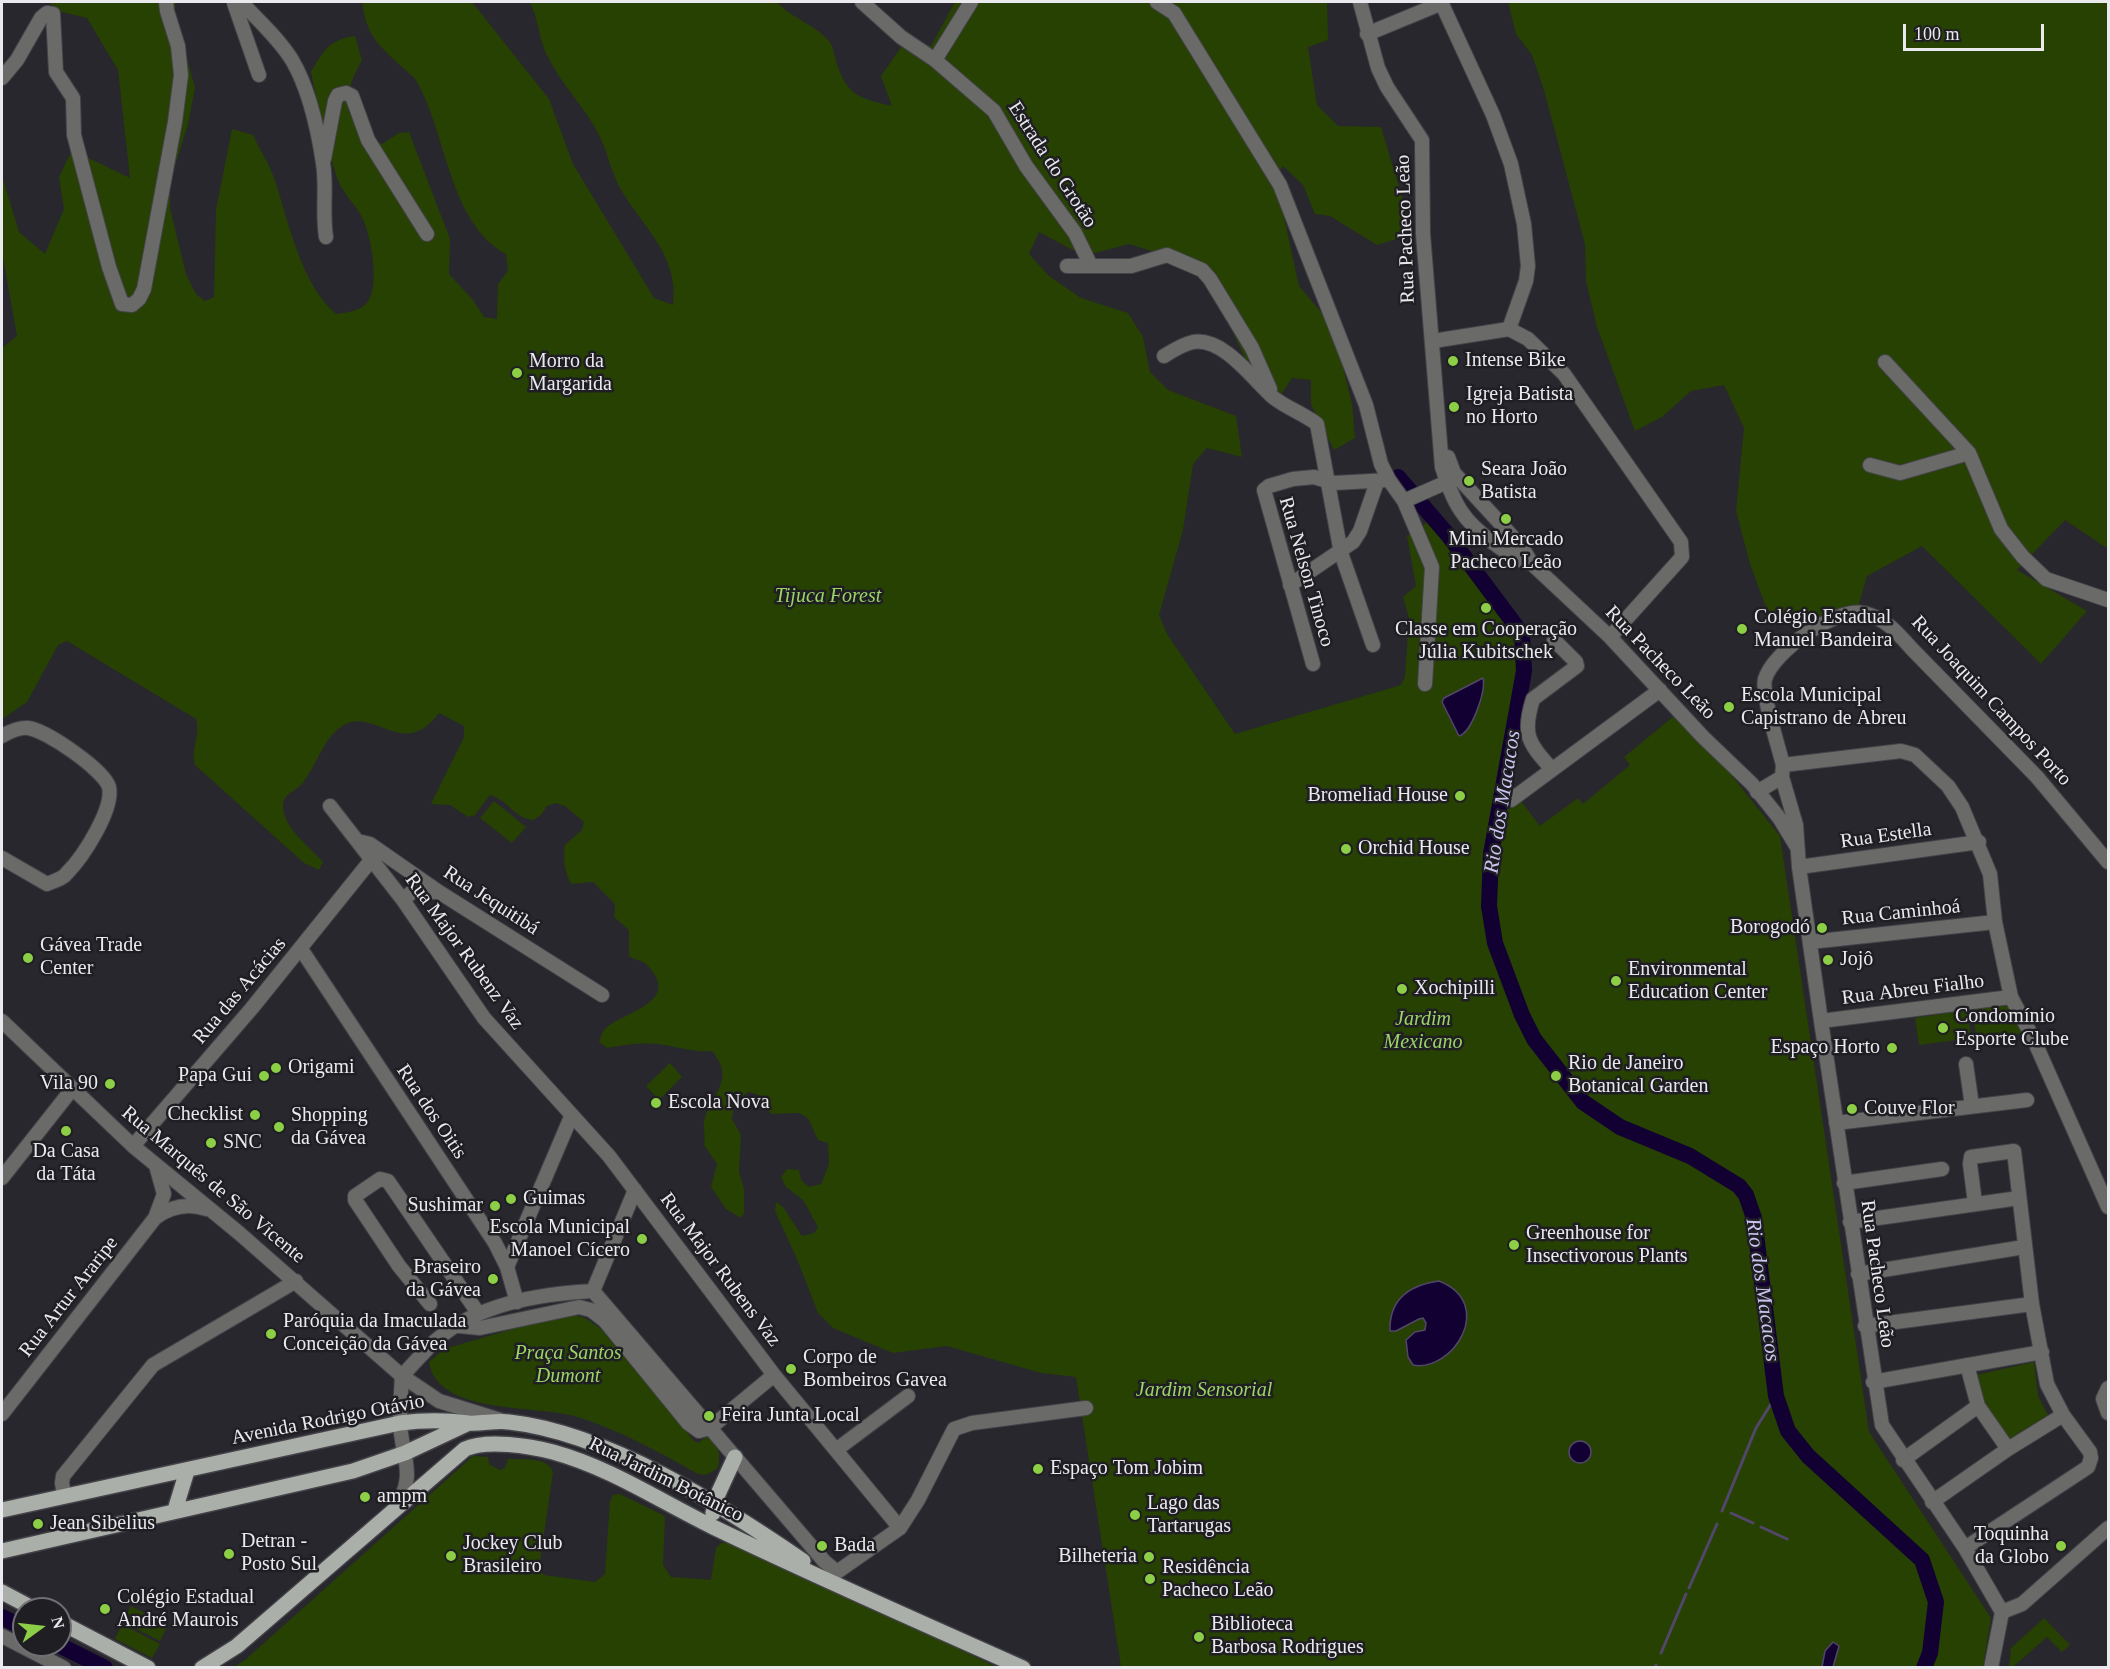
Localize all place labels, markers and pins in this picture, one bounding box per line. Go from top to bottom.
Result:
place label: Intense Bike [1465,349,1566,373]
place label: Morro da Margarida [529,350,612,397]
marker: Intense Bike [1446,354,1460,368]
marker: Morro da Margarida [510,366,524,380]
place label: Igreja Batista no Horto [1466,383,1573,430]
marker: Igreja Batista no Horto [1447,400,1461,414]
place label: Seara João Batista [1481,458,1567,505]
marker: Seara João Batista [1462,474,1476,488]
marker: Mini Mercado Pacheco Leão [1499,512,1513,526]
place label: Mini Mercado Pacheco Leão [1449,528,1563,575]
marker: Classe em Cooperação Júlia Kubitschek [1479,601,1493,615]
place label: Colégio Estadual Manuel Bandeira [1754,606,1892,653]
place label: Classe em Cooperação Júlia Kubitschek [1395,618,1577,665]
marker: Colégio Estadual Manuel Bandeira [1735,622,1749,636]
place label: Escola Municipal Capistrano de Abreu [1741,684,1907,731]
marker: Escola Municipal Capistrano de Abreu [1722,700,1736,714]
place label: Bromeliad House [1307,784,1448,808]
marker: Bromeliad House [1453,789,1467,803]
place label: Orchid House [1358,837,1470,861]
marker: Orchid House [1339,842,1353,856]
place label: Borogodó [1730,916,1810,940]
marker: Borogodó [1815,921,1829,935]
place label: Gávea Trade Center [40,934,142,981]
place label: Jojô [1840,948,1873,972]
marker: Gávea Trade Center [21,951,35,965]
marker: Jojô [1821,953,1835,967]
place label: Environmental Education Center [1628,958,1767,1005]
marker: Environmental Education Center [1609,974,1623,988]
place label: Xochipilli [1414,977,1495,1001]
marker: Xochipilli [1395,982,1409,996]
place label: Condomínio Esporte Clube [1955,1005,2069,1052]
marker: Condomínio Esporte Clube [1936,1021,1950,1035]
place label: Espaço Horto [1771,1036,1880,1060]
marker: Espaço Horto [1885,1041,1899,1055]
place label: Rio de Janeiro Botanical Garden [1568,1052,1708,1099]
place label: Origami [288,1056,355,1080]
marker: Origami [269,1061,283,1075]
place label: Papa Gui [178,1064,252,1088]
marker: Papa Gui [257,1069,271,1083]
marker: Rio de Janeiro Botanical Garden [1549,1069,1563,1083]
place label: Vila 90 [40,1072,98,1096]
marker: Vila 90 [103,1077,117,1091]
place label: Escola Nova [668,1091,770,1115]
marker: Escola Nova [649,1096,663,1110]
place label: Couve Flor [1864,1097,1955,1121]
marker: Couve Flor [1845,1102,1859,1116]
place label: Checklist [167,1103,243,1127]
place label: Shopping da Gávea [291,1104,368,1151]
marker: Checklist [248,1108,262,1122]
marker: Shopping da Gávea [272,1120,286,1134]
marker: Da Casa da Táta [59,1124,73,1138]
place label: SNC [223,1131,262,1155]
marker: SNC [204,1136,218,1150]
place label: Da Casa da Táta [32,1140,100,1187]
place label: Guimas [523,1187,585,1211]
marker: Guimas [504,1192,518,1206]
place label: Sushimar [407,1194,483,1218]
marker: Sushimar [488,1199,502,1213]
place label: Escola Municipal Manoel Cícero [489,1216,630,1263]
place label: Greenhouse for Insectivorous Plants [1526,1222,1688,1269]
marker: Escola Municipal Manoel Cícero [635,1232,649,1246]
marker: Greenhouse for Insectivorous Plants [1507,1238,1521,1252]
place label: Braseiro da Gávea [406,1256,481,1303]
marker: Braseiro da Gávea [486,1272,500,1286]
place label: Paróquia da Imaculada Conceição da Gávea [283,1310,466,1357]
marker: Paróquia da Imaculada Conceição da Gávea [264,1327,278,1341]
place label: Corpo de Bombeiros Gavea [803,1346,947,1393]
marker: Corpo de Bombeiros Gavea [784,1362,798,1376]
place label: Feira Junta Local [721,1404,860,1428]
marker: Feira Junta Local [702,1409,716,1423]
place label: Espaço Tom Jobim [1050,1457,1203,1481]
marker: Espaço Tom Jobim [1031,1462,1045,1476]
place label: ampm [377,1485,427,1509]
marker: ampm [358,1490,372,1504]
place label: Lago das Tartarugas [1147,1492,1231,1539]
marker: Lago das Tartarugas [1128,1508,1142,1522]
place label: Jean Sibelius [50,1512,155,1536]
marker: Jean Sibelius [31,1517,45,1531]
place label: Toquinha da Globo [1974,1523,2049,1570]
place label: Detran - Posto Sul [241,1530,317,1577]
place label: Jockey Club Brasileiro [463,1532,562,1579]
place label: Bada [834,1534,875,1558]
marker: Bada [815,1539,829,1553]
marker: Toquinha da Globo [2054,1539,2068,1553]
place label: Bilheteria [1058,1545,1137,1569]
marker: Detran - Posto Sul [222,1547,236,1561]
marker: Jockey Club Brasileiro [444,1549,458,1563]
marker: Bilheteria [1142,1550,1156,1564]
place label: Residência Pacheco Leão [1162,1556,1274,1603]
marker: Residência Pacheco Leão [1143,1572,1157,1586]
place label: Colégio Estadual André Maurois [117,1586,254,1633]
marker: Colégio Estadual André Maurois [98,1602,112,1616]
place label: Biblioteca Barbosa Rodrigues [1211,1613,1364,1660]
marker: Biblioteca Barbosa Rodrigues [1192,1630,1206,1644]

